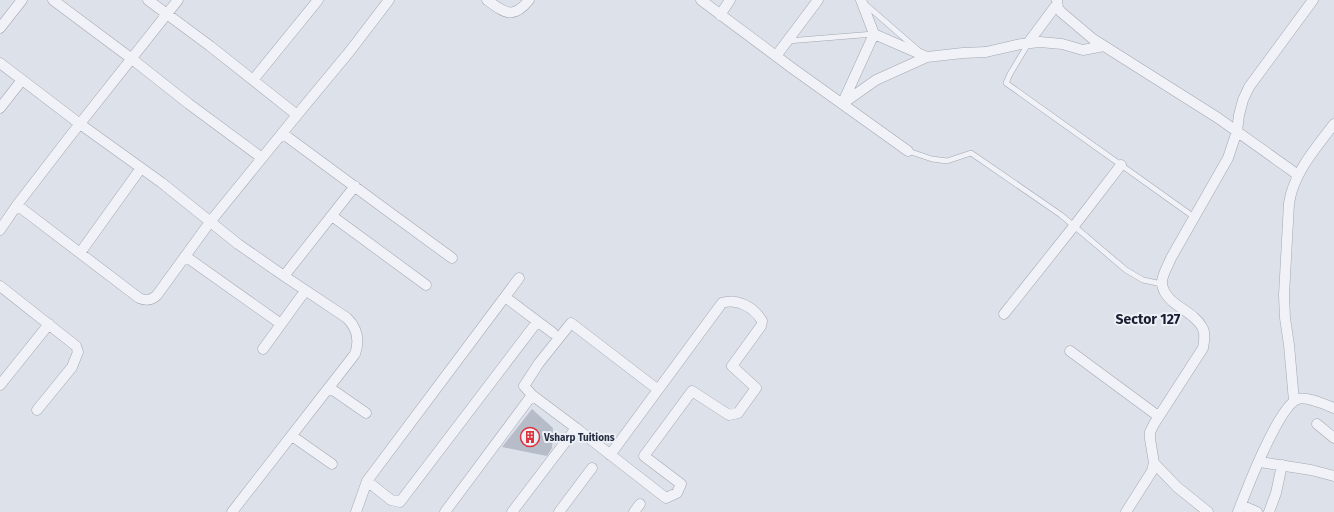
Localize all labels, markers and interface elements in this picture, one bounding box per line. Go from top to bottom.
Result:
district label: Sector 127 [1116,311,1181,328]
building icon: Vsharp Tuitions [519,426,541,448]
place label: Vsharp Tuitions [543,432,615,444]

